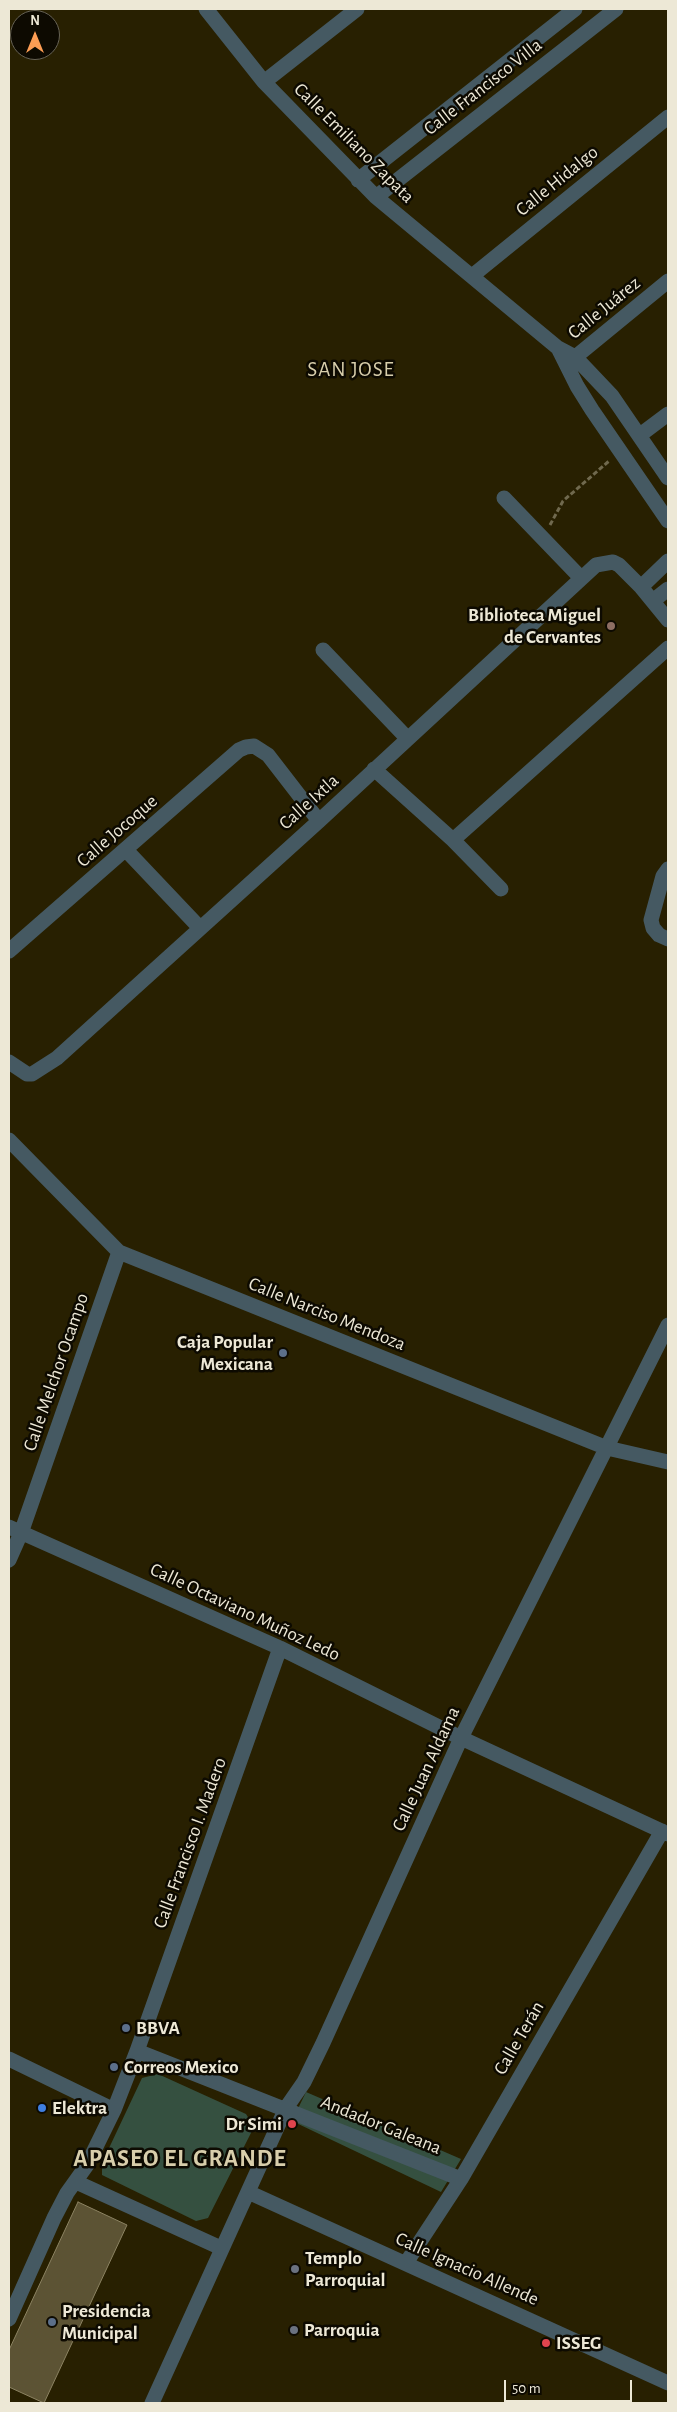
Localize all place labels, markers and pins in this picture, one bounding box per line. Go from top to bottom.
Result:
place label: Biblioteca Miguel de Cervantes [468,604,601,648]
marker: Biblioteca Miguel de Cervantes [605,620,617,632]
place label: Caja Popular Mexicana [177,1331,273,1375]
marker: Caja Popular Mexicana [277,1347,289,1359]
place label: BBVA [136,2017,180,2039]
marker: BBVA [120,2022,132,2034]
place label: Correos Mexico [124,2056,239,2078]
marker: Correos Mexico [108,2061,120,2073]
place label: Elektra [52,2097,107,2119]
marker: Elektra [36,2102,48,2114]
place label: Dr Simi [225,2113,282,2135]
marker: Dr Simi [286,2118,298,2130]
place label: Templo Parroquial [305,2247,386,2291]
marker: Templo Parroquial [289,2263,301,2275]
place label: Presidencia Municipal [62,2300,151,2344]
marker: Presidencia Municipal [46,2316,58,2328]
place label: Parroquia [304,2319,380,2341]
marker: Parroquia [288,2324,300,2336]
place label: ISSEG [556,2332,601,2354]
marker: ISSEG [540,2337,552,2349]

